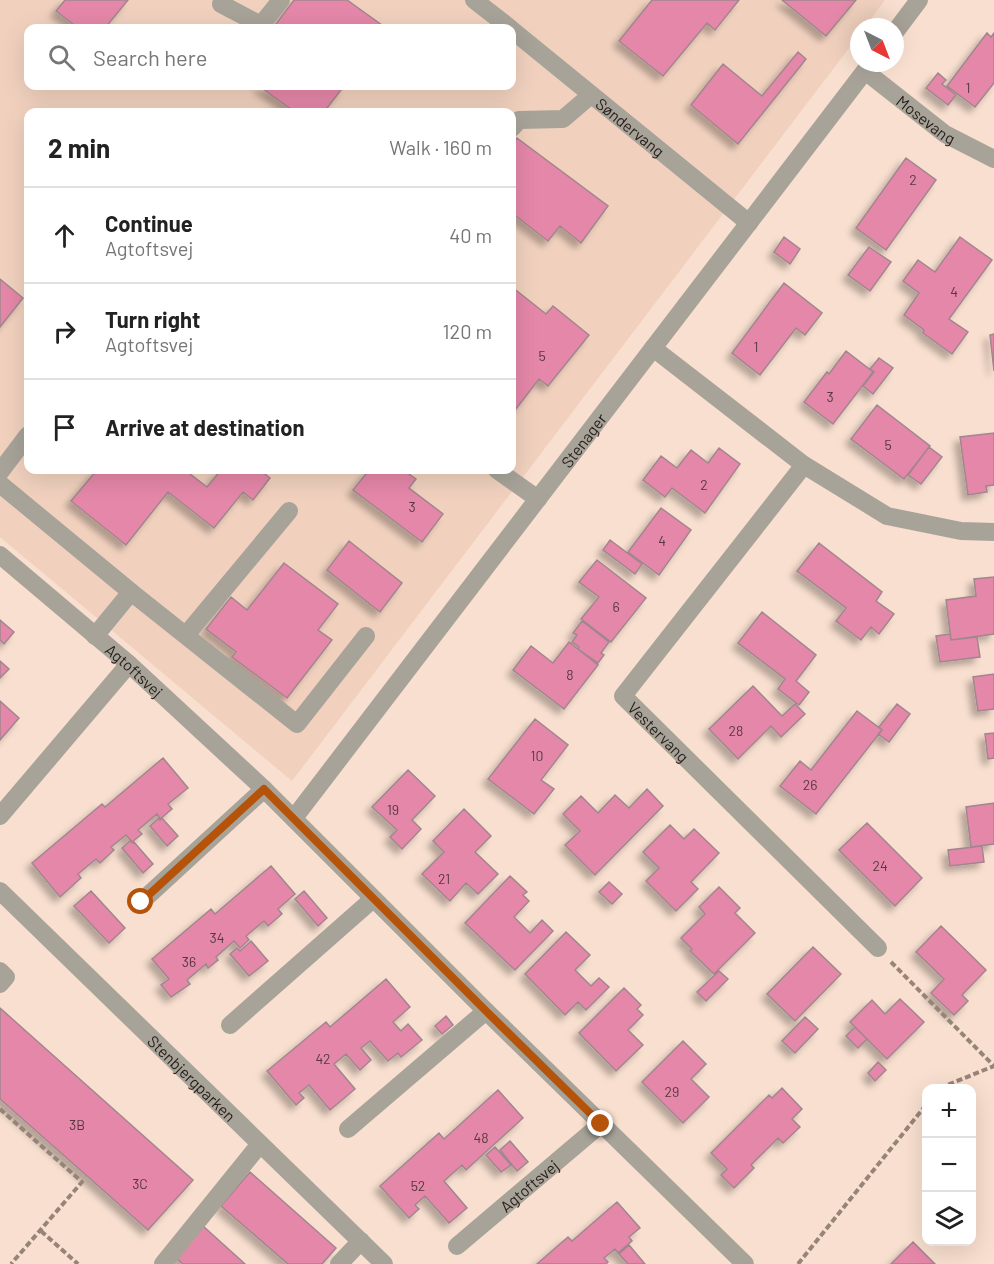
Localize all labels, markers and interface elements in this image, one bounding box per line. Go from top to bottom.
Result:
north arrow [850,18,904,72]
search box [24,24,516,90]
icon: search [45,41,78,74]
text: Search here [93,44,207,70]
house number: 1 [966,79,970,96]
street label: Mosevang [893,90,959,147]
street label: Søndervang [593,93,669,160]
text: 2 min [48,132,110,163]
text: Walk · 160 m [389,135,492,159]
house number: 2 [909,171,917,188]
text: Continue [105,210,193,236]
icon: ahead [48,219,81,252]
text: 40 m [449,223,492,247]
text: Agtoftsvej [105,236,193,260]
house number: 4 [950,283,958,300]
text: Turn right [105,306,200,332]
icon: right [48,315,81,348]
text: 120 m [442,319,492,343]
text: Agtoftsvej [105,332,193,356]
house number: 1 [754,338,758,355]
house number: 5 [538,347,546,364]
house number: 3 [826,388,834,405]
street label: Stenager [556,409,610,471]
icon: arrive [48,411,81,444]
text: Arrive at destination [105,414,304,440]
house number: 5 [884,436,892,453]
house number: 2 [700,476,708,493]
house number: 3 [408,498,416,515]
house number: 4 [658,532,666,549]
house number: 6 [612,598,620,615]
street label: Agtoftsvej [102,639,167,700]
house number: 8 [566,666,574,683]
street label: Vestervang [625,697,693,766]
house number: 28 [729,722,743,739]
house number: 10 [531,747,543,764]
house number: 26 [803,776,817,793]
house number: 19 [387,801,399,818]
house number: 24 [872,857,888,874]
house number: 21 [438,870,450,887]
route start [127,888,153,914]
house number: 34 [210,929,224,946]
house number: 36 [182,953,196,970]
street label: Stenbjergparken [144,1031,240,1125]
house number: 42 [315,1050,331,1067]
house number: 29 [665,1083,679,1100]
map controls [922,1084,976,1246]
button: + [922,1084,976,1138]
route end [587,1110,613,1136]
house number: 3B [69,1116,85,1133]
house number: 48 [473,1129,489,1146]
button: − [922,1138,976,1192]
street label: Agtoftsvej [496,1155,562,1215]
house number: 3C [132,1175,148,1192]
house number: 52 [411,1177,425,1194]
button: layers [922,1192,976,1246]

